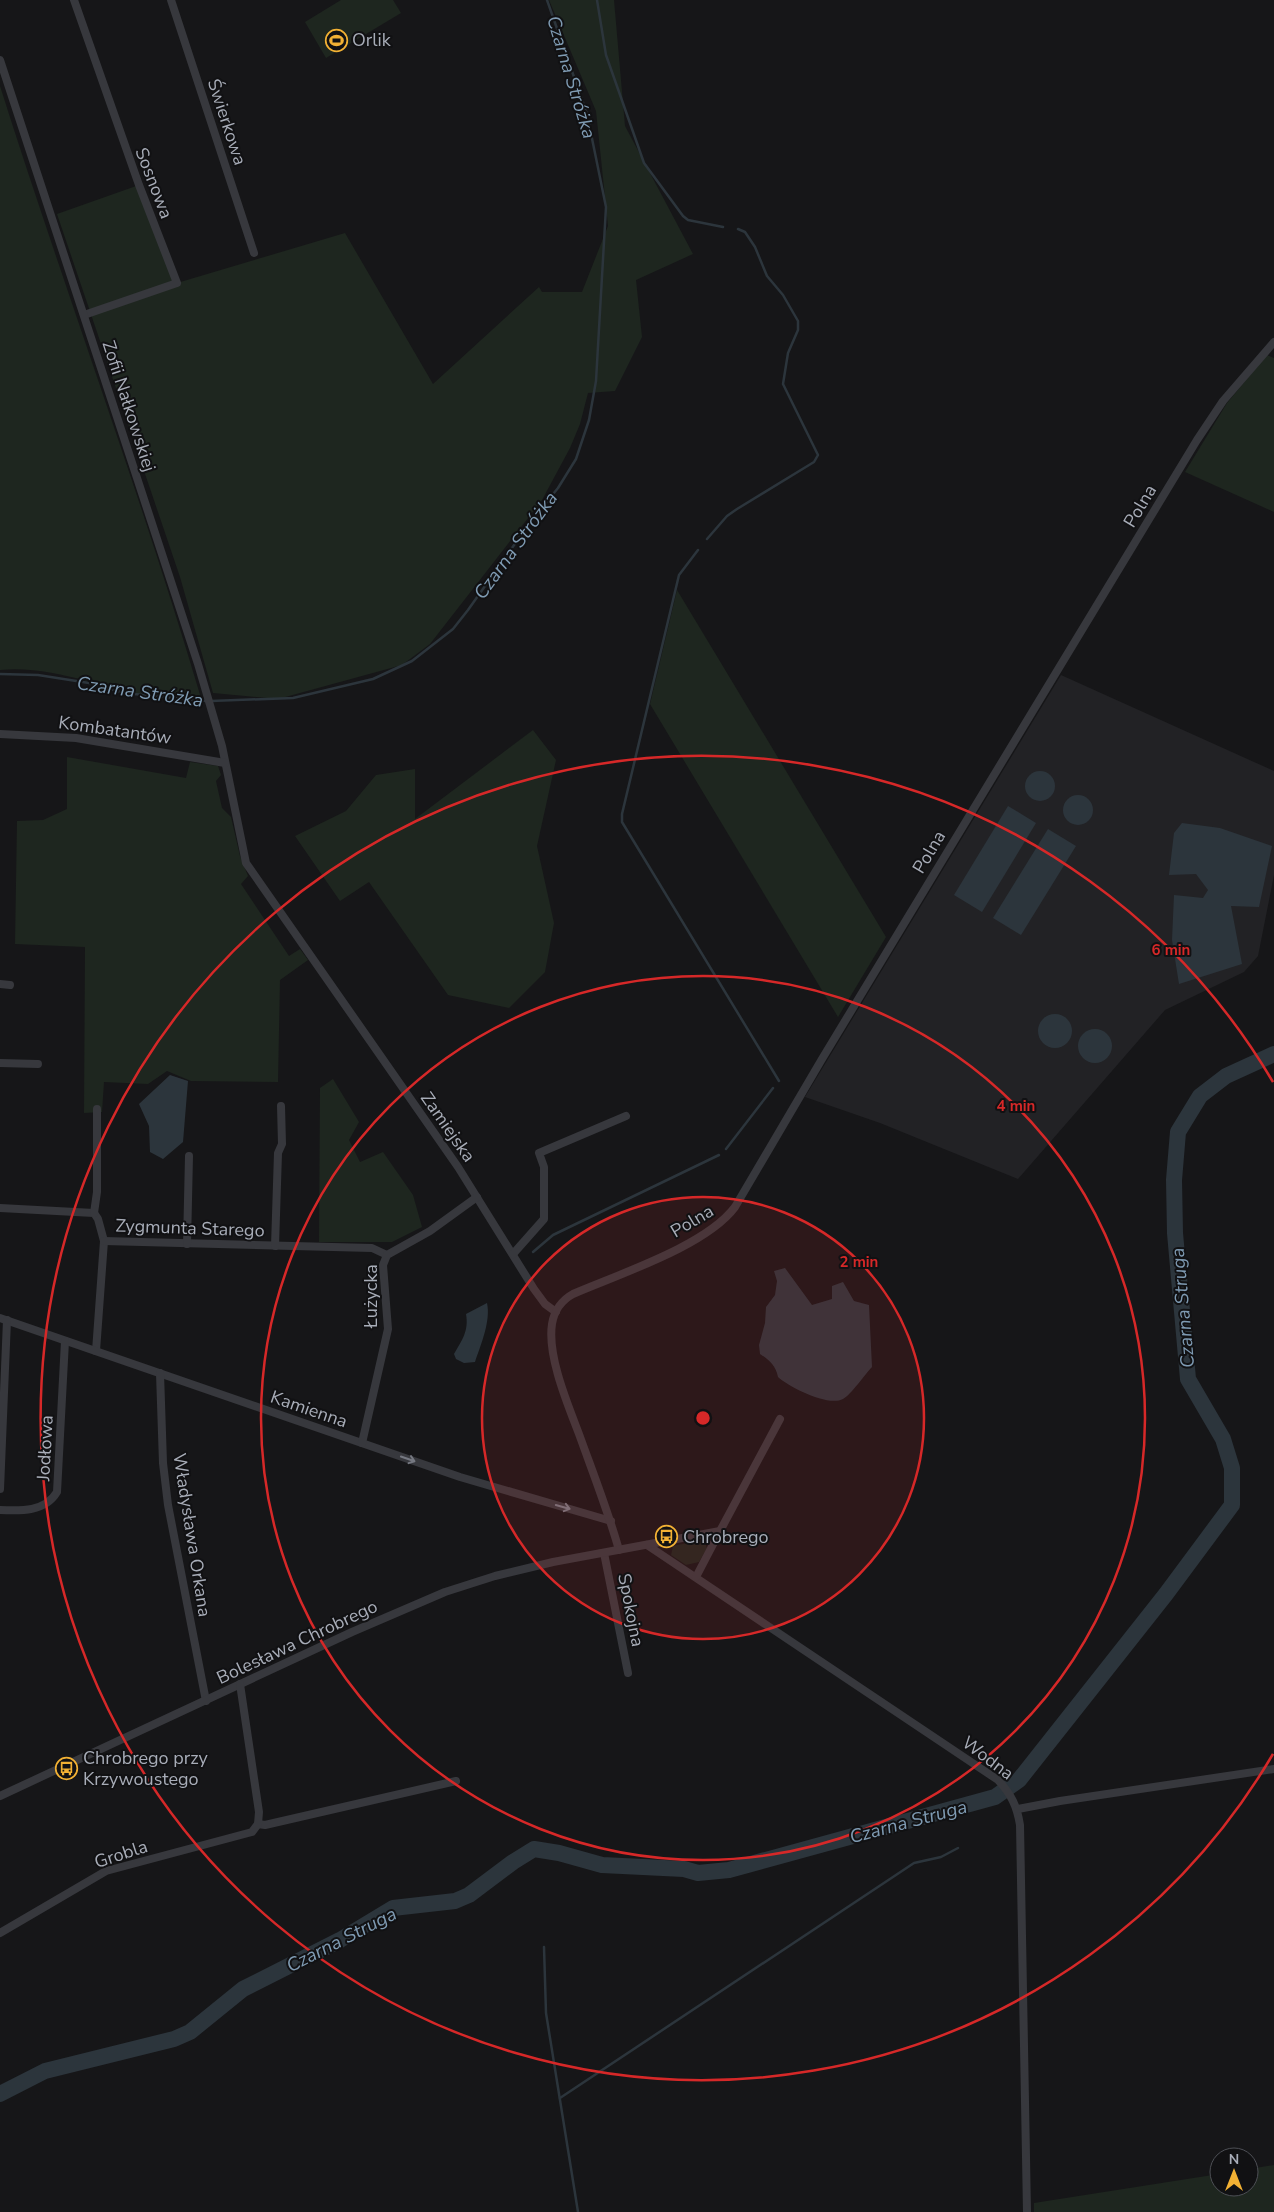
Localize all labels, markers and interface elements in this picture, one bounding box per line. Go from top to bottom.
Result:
water label: Czarna Stróżka [540,13,602,142]
sports icon: Orlik [324,28,348,52]
place label: Orlik [352,28,392,52]
street label: Świerkowa [202,76,252,168]
street label: Sosnowa [129,144,179,222]
street label: Zofii Nałkowskiej [96,337,162,475]
street label: Polna [1118,480,1162,532]
water label: Czarna Stróżka [468,486,564,605]
water label: Czarna Stróżka [75,670,205,714]
street label: Kombatantów [57,710,173,750]
street label: Polna [907,826,951,878]
text: 6 min [1152,940,1190,960]
street label: Zamiejska [415,1087,481,1167]
text: 4 min [997,1096,1035,1116]
street label: Polna [666,1199,718,1243]
street label: Zygmunta Starego [115,1213,265,1243]
water label: Czarna Struga [1165,1247,1201,1369]
text: 2 min [840,1252,878,1272]
street label: Łużycka [359,1264,383,1329]
street label: Kamienna [267,1385,351,1433]
centre of rings [694,1409,712,1427]
street label: Jodłowa [31,1414,59,1483]
street label: Władysława Orkana [167,1451,217,1619]
one-way arrow [400,1455,415,1464]
one-way arrow [555,1503,571,1513]
bus stop icon: Chrobrego [655,1525,679,1549]
place label: Chrobrego [683,1525,769,1549]
street label: Spokojna [612,1571,650,1649]
street label: Bolesława Chrobrego [213,1594,381,1690]
street label: Wodna [957,1731,1019,1785]
place label: Chrobrego przy Krzywoustego [83,1746,208,1791]
bus stop icon: Chrobrego przy Krzywoustego [55,1756,79,1780]
water label: Czarna Struga [847,1794,970,1850]
street label: Grobla [91,1834,151,1874]
water label: Czarna Struga [282,1901,401,1979]
north arrow [1209,2147,1259,2197]
text: N [1229,2150,1239,2169]

